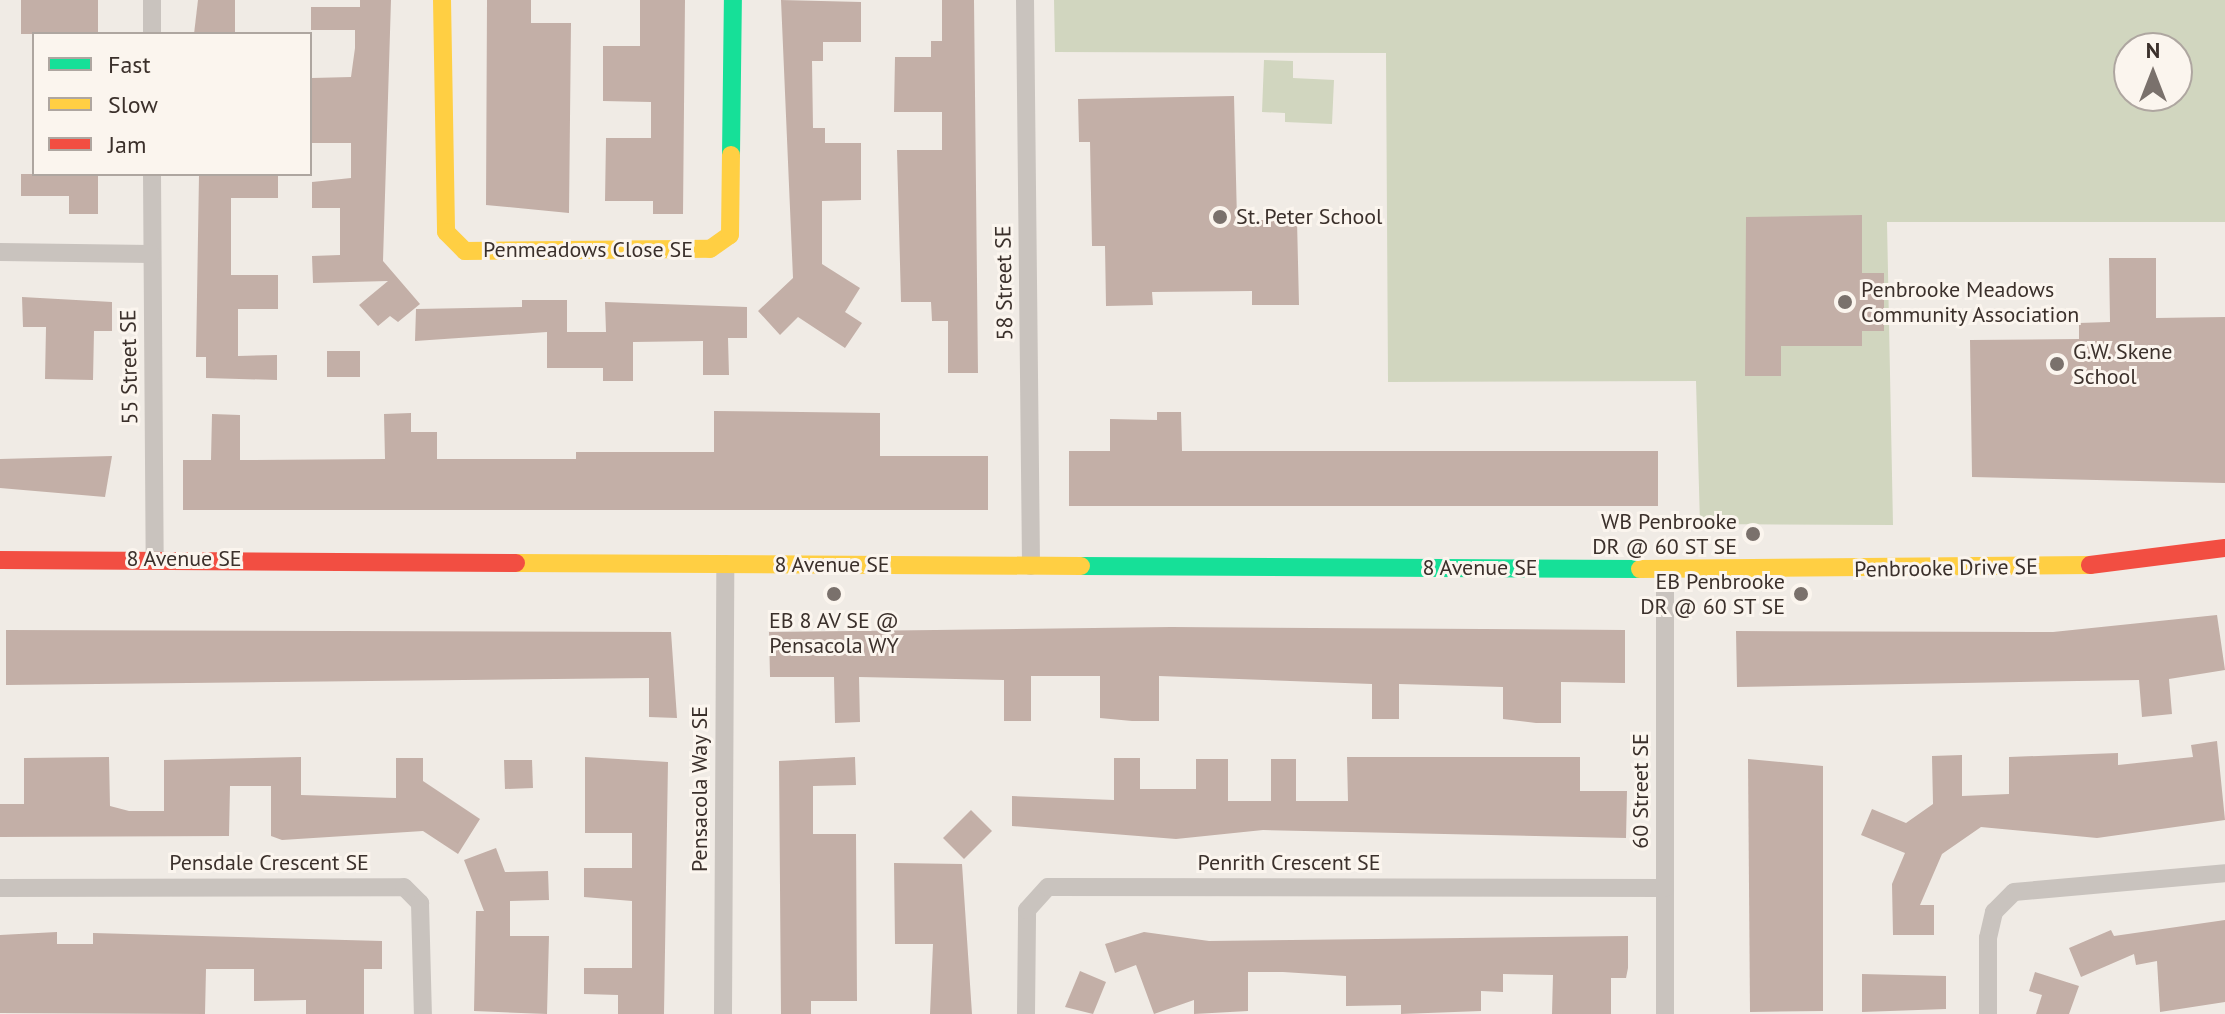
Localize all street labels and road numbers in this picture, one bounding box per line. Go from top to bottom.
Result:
street label: 58 Street SE [990,225,1018,341]
street label: Penmeadows Close SE [483,237,693,263]
street label: 55 Street SE [115,309,143,425]
street label: 8 Avenue SE [126,546,242,572]
street label: 8 Avenue SE [774,552,890,578]
street label: Penbrooke Drive SE [1854,553,2038,583]
street label: 8 Avenue SE [1422,555,1538,581]
street label: Pensacola Way SE [687,705,713,873]
street label: 60 Street SE [1628,733,1654,849]
street label: Pensdale Crescent SE [169,850,369,876]
street label: Penrith Crescent SE [1198,850,1380,876]

